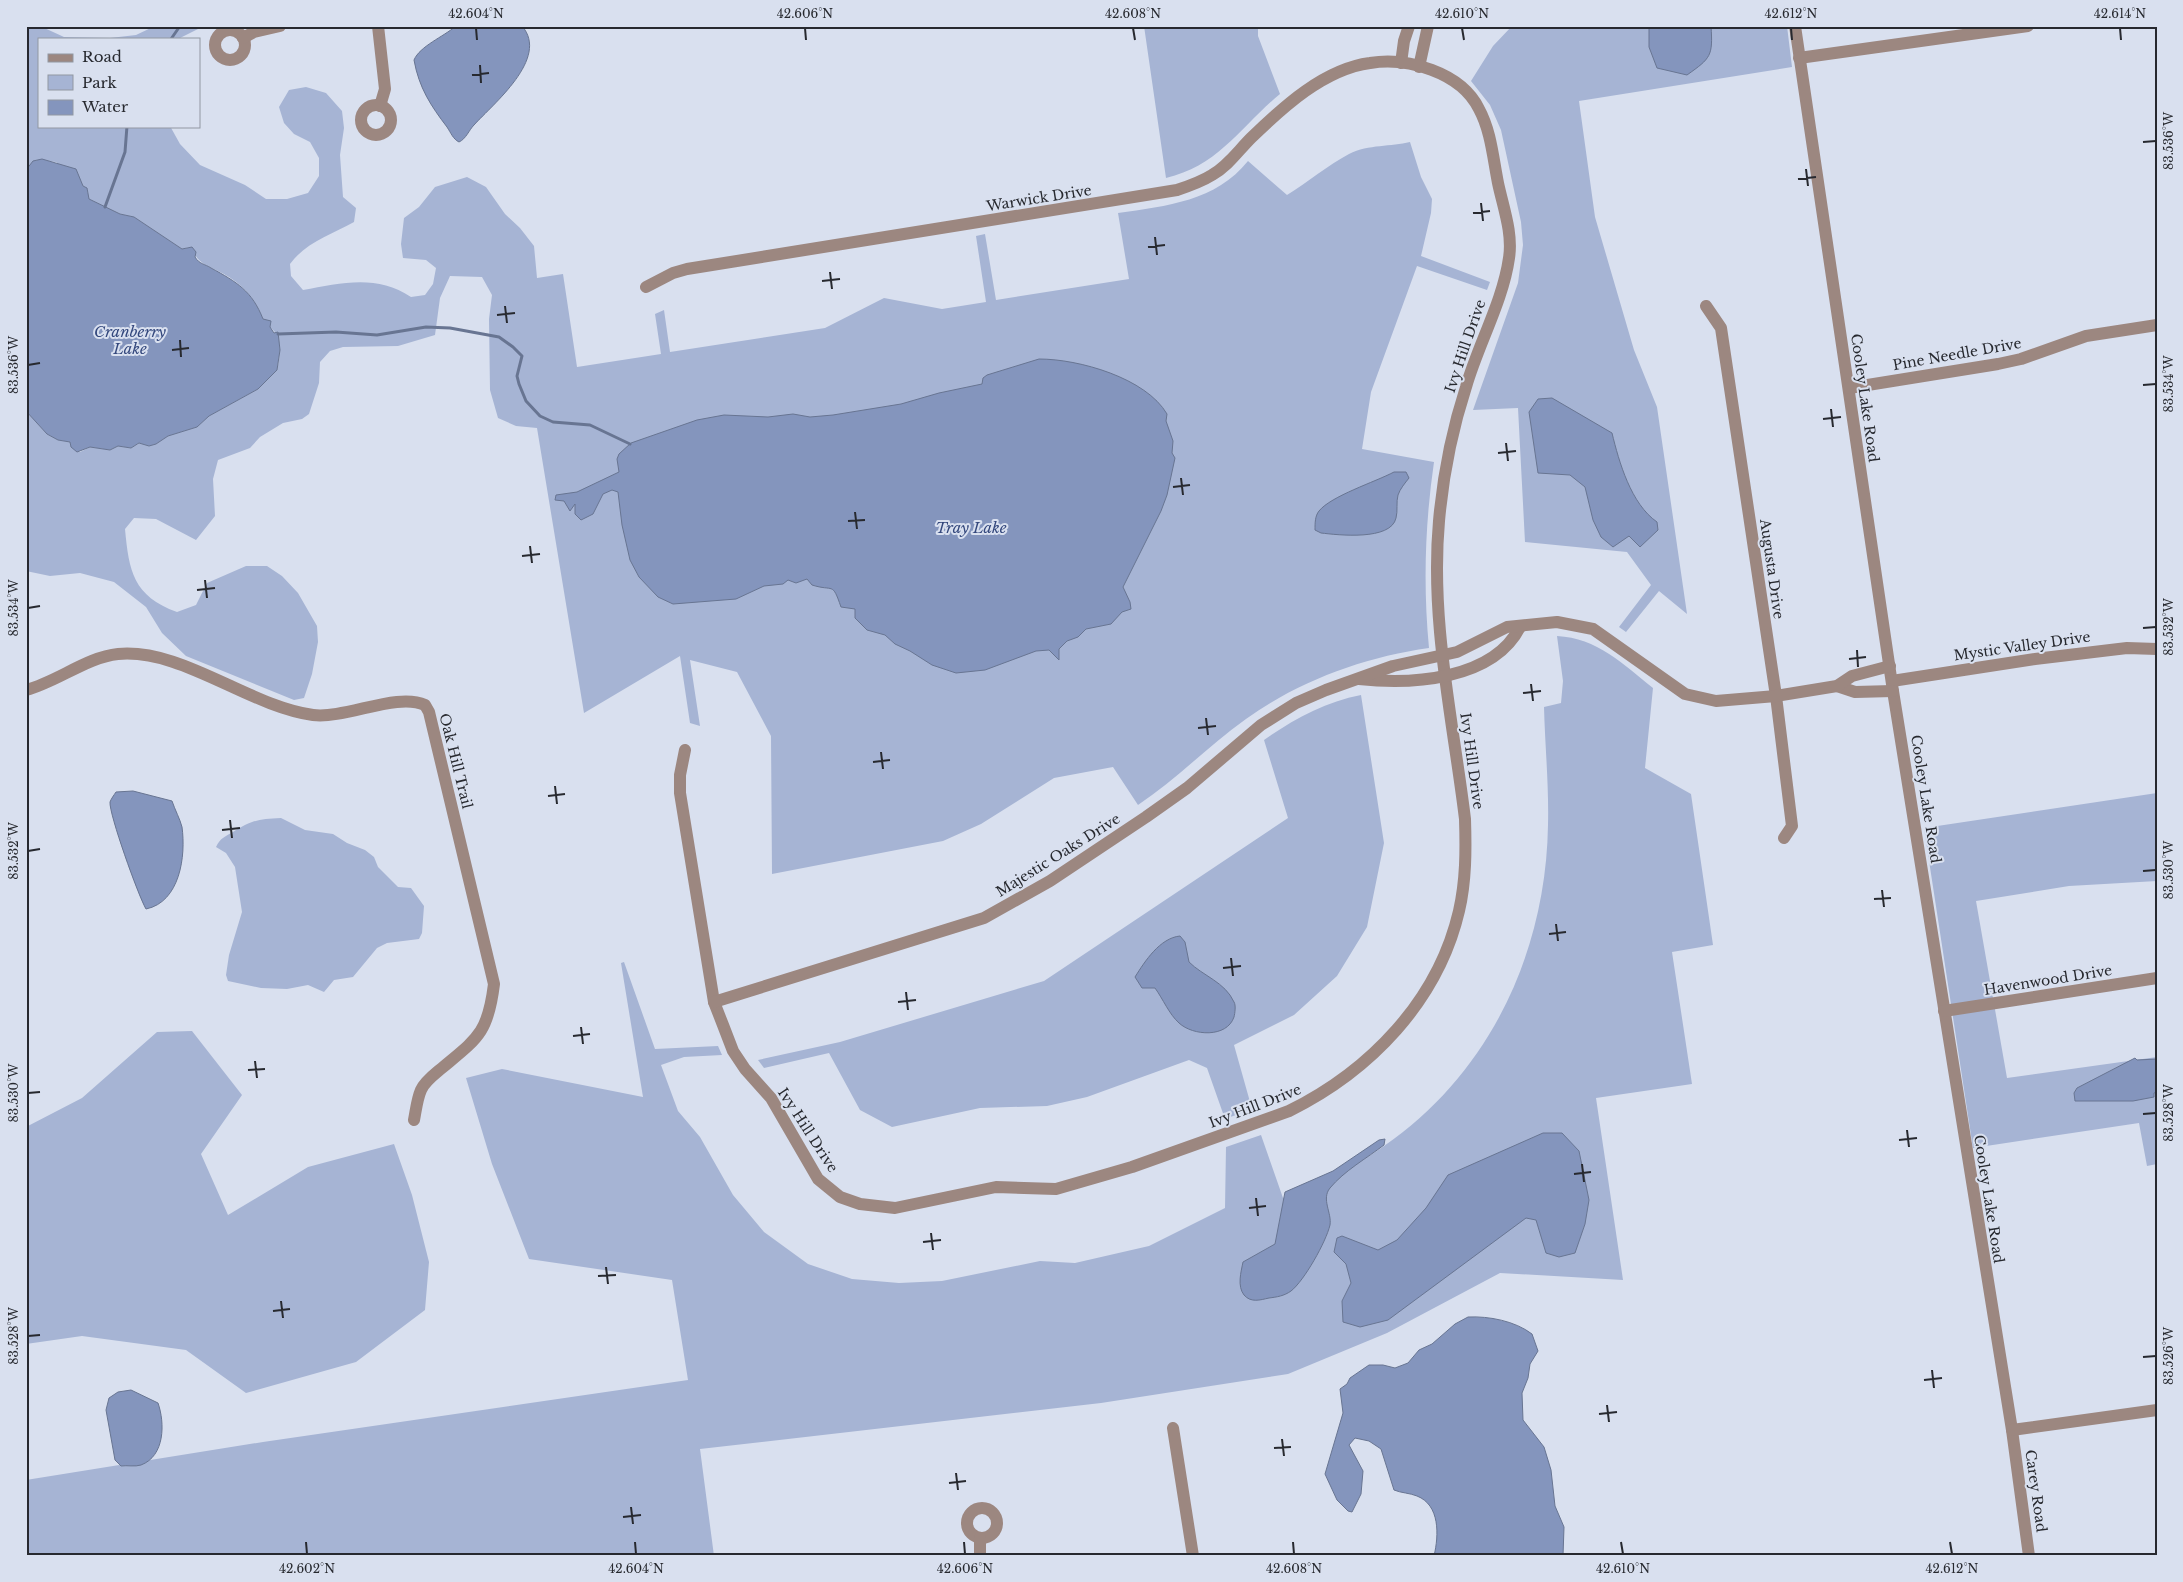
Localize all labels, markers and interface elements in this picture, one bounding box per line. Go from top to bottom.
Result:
text: 42.604°N [448,6,504,21]
text: 42.606°N [777,6,833,21]
text: 42.608°N [1105,6,1161,21]
text: 42.610°N [1435,6,1489,21]
text: 42.612°N [1765,6,1818,21]
text: 42.614°N [2094,6,2146,21]
legend [38,38,200,128]
text: Road [82,47,122,66]
text: Park [82,73,118,92]
text: Water [81,97,129,116]
text: 83.536°W [2161,111,2176,170]
street label: Warwick Drive [984,181,1093,215]
street label: Ivy Hill Drive [1441,297,1489,395]
water label: Cranberry Lake [94,322,166,358]
street label: Cooley Lake Road [1847,332,1883,464]
street label: Pine Needle Drive [1891,334,2023,374]
text: 83.536°W [6,335,21,394]
text: 83.534°W [2161,355,2176,413]
street label: Augusta Drive [1756,517,1788,620]
water label: Tray Lake [935,518,1007,537]
text: 83.534°W [6,579,21,637]
text: 83.532°W [2161,597,2176,656]
street label: Mystic Valley Drive [1952,627,2092,665]
street label: Oak Hill Trail [435,711,477,811]
street label: Ivy Hill Drive [1456,712,1488,810]
street label: Cooley Lake Road [1907,733,1945,865]
street label: Majestic Oaks Drive [993,809,1123,901]
text: 83.532°W [6,821,21,880]
text: 83.530°W [2161,840,2176,899]
street label: Havenwood Drive [1983,961,2113,999]
text: 83.530°W [6,1063,21,1122]
street label: Ivy Hill Drive [1206,1080,1304,1132]
text: 83.528°W [2161,1083,2176,1142]
street label: Ivy Hill Drive [774,1084,842,1176]
street label: Cooley Lake Road [1970,1133,2008,1265]
text: 83.528°W [6,1306,21,1365]
text: 83.526°W [2161,1326,2176,1385]
street label: Carey Road [2021,1449,2051,1534]
text: 42.602°N [279,1561,335,1576]
text: 42.604°N [608,1561,664,1576]
text: 42.606°N [937,1561,993,1576]
text: 42.608°N [1266,1561,1322,1576]
text: 42.610°N [1596,1561,1650,1576]
text: 42.612°N [1926,1561,1979,1576]

